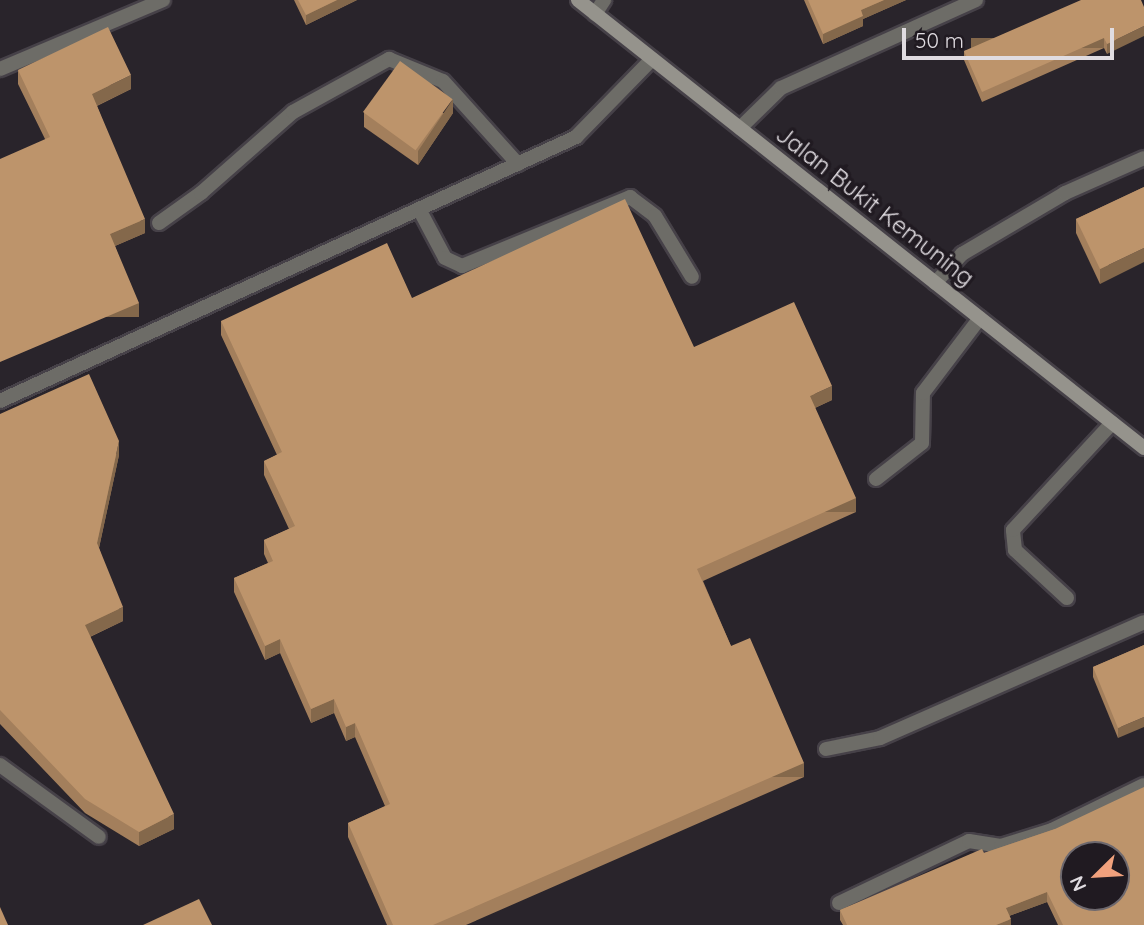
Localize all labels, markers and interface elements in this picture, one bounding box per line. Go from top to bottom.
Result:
scale bar [906,14,1118,58]
text: 50 m [915,27,964,53]
street label: Jalan Bukit Kemuning [770,120,980,292]
north arrow [1060,841,1130,911]
text: N [1064,872,1091,895]

